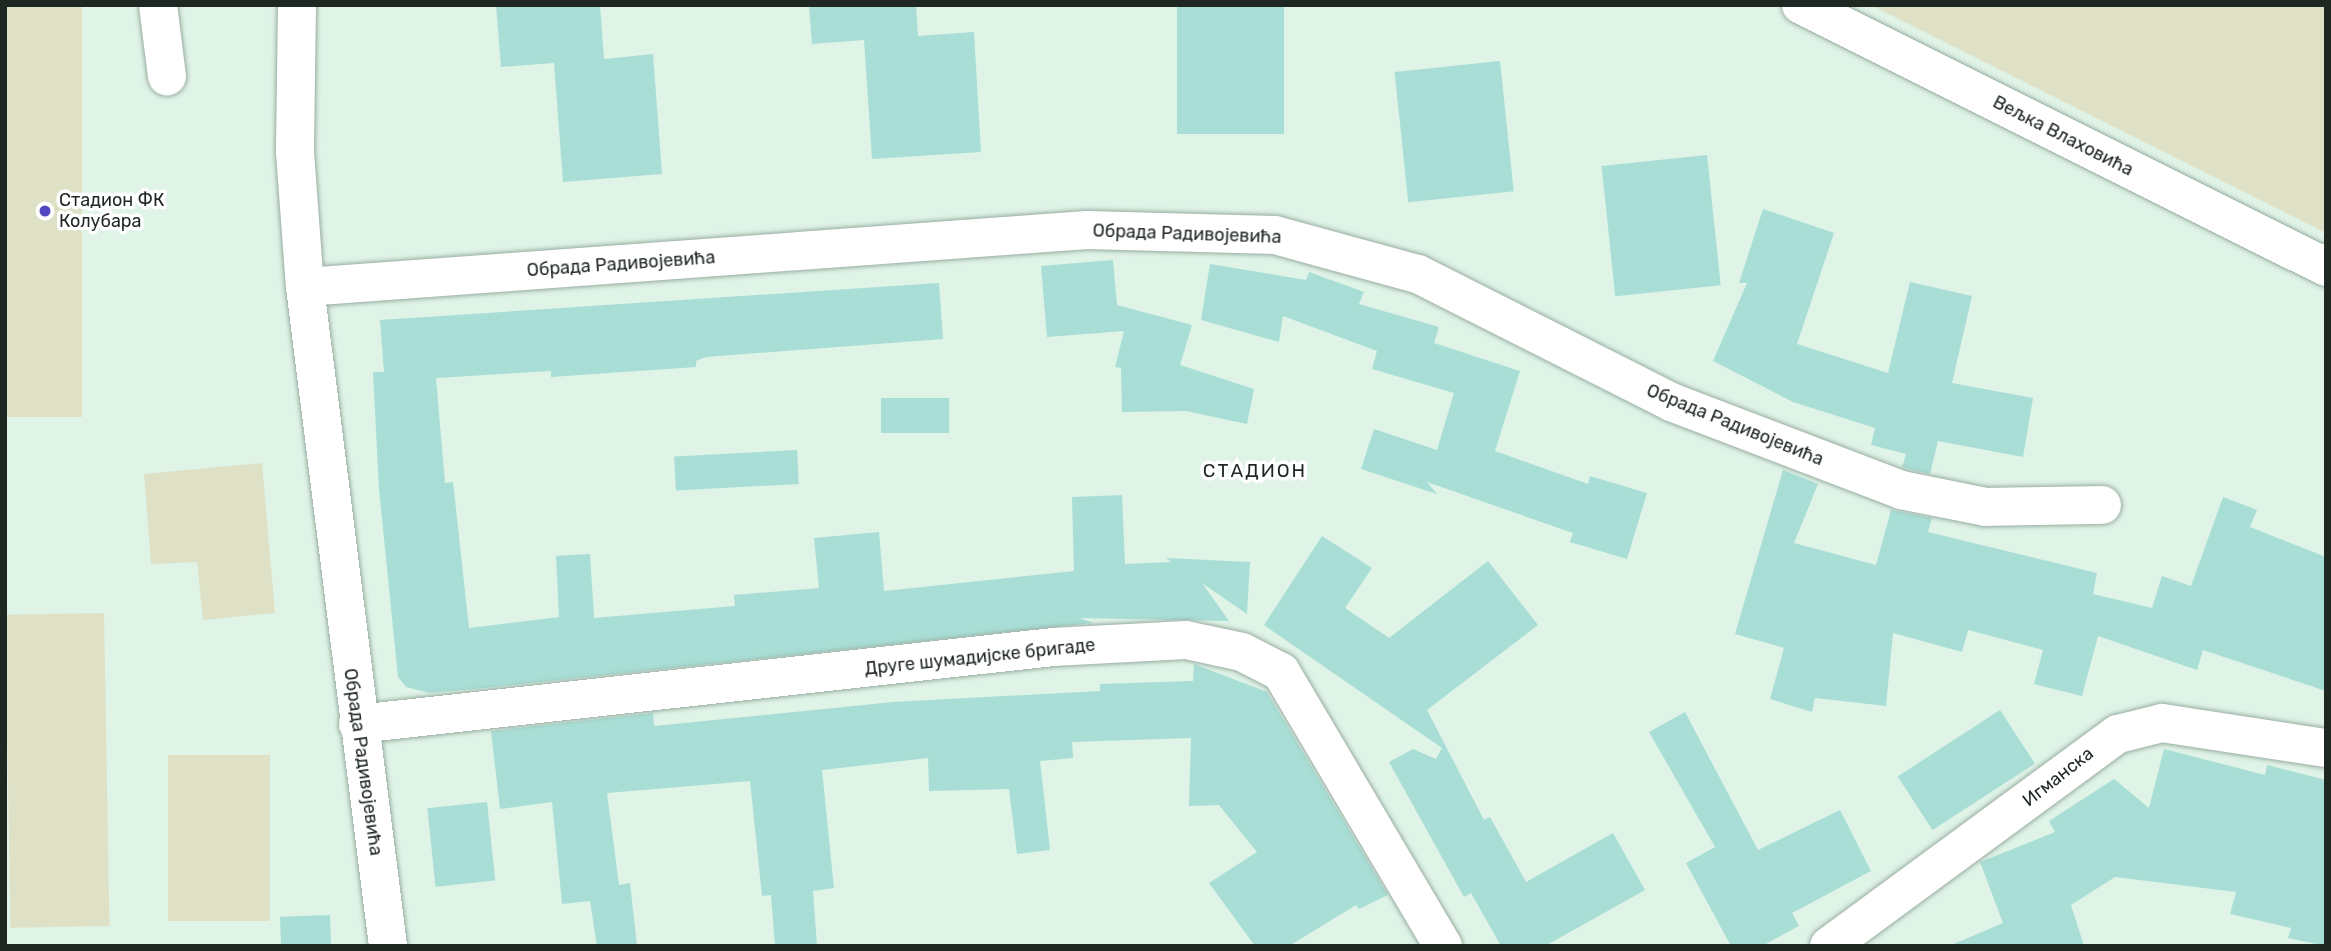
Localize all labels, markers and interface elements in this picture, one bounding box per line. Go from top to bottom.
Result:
street label: Вељка Влаховића [1989,91,2137,181]
place label: Стадион ФК Колубара [59,190,165,232]
marker: Стадион ФК Колубара [37,203,53,219]
street label: Обрада Радивојевића [1092,220,1282,248]
street label: Обрада Радивојевића [526,247,716,281]
street label: Обрада Радивојевића [1643,380,1827,470]
district label: СТАДИОН [1204,460,1306,482]
street label: Друге шумадијске бригаде [864,634,1096,680]
street label: Обрада Радивојевића [339,667,387,857]
street label: Игманска [2018,743,2098,811]

